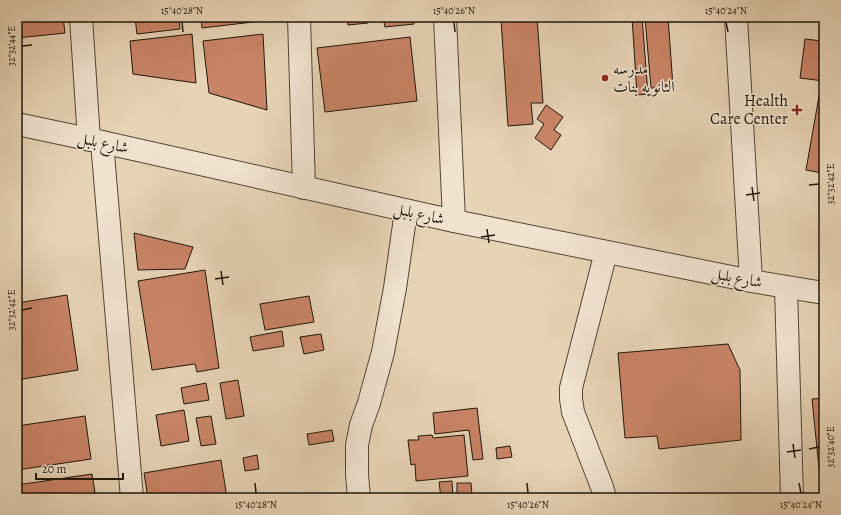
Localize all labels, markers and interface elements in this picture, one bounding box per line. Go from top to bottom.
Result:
text: 15°40'28"N [161,4,203,17]
text: 15°40'26"N [433,4,475,17]
text: 15°40'24"N [705,4,747,17]
text: 32°32'44"E [5,26,18,66]
place label: مدرسه الثانويه بنات [613,58,675,98]
marker: مدرسه الثانويه بنات [600,73,610,83]
place label: Health Care Center [710,90,788,130]
marker: Health Care Center [791,104,803,116]
street label: شارع بلبل [75,127,130,161]
text: 32°32'42"E [824,164,837,204]
street label: شارع بلبل [391,198,446,232]
street label: شارع بلبل [709,262,764,296]
text: 32°32'42"E [5,290,18,330]
text: 32°32'40"E [824,426,837,468]
scale bar [36,455,123,481]
text: 20 m [42,461,66,477]
text: 15°40'28"N [235,498,277,511]
text: 15°40'26"N [507,498,549,511]
text: 15°40'24"N [780,498,822,511]

